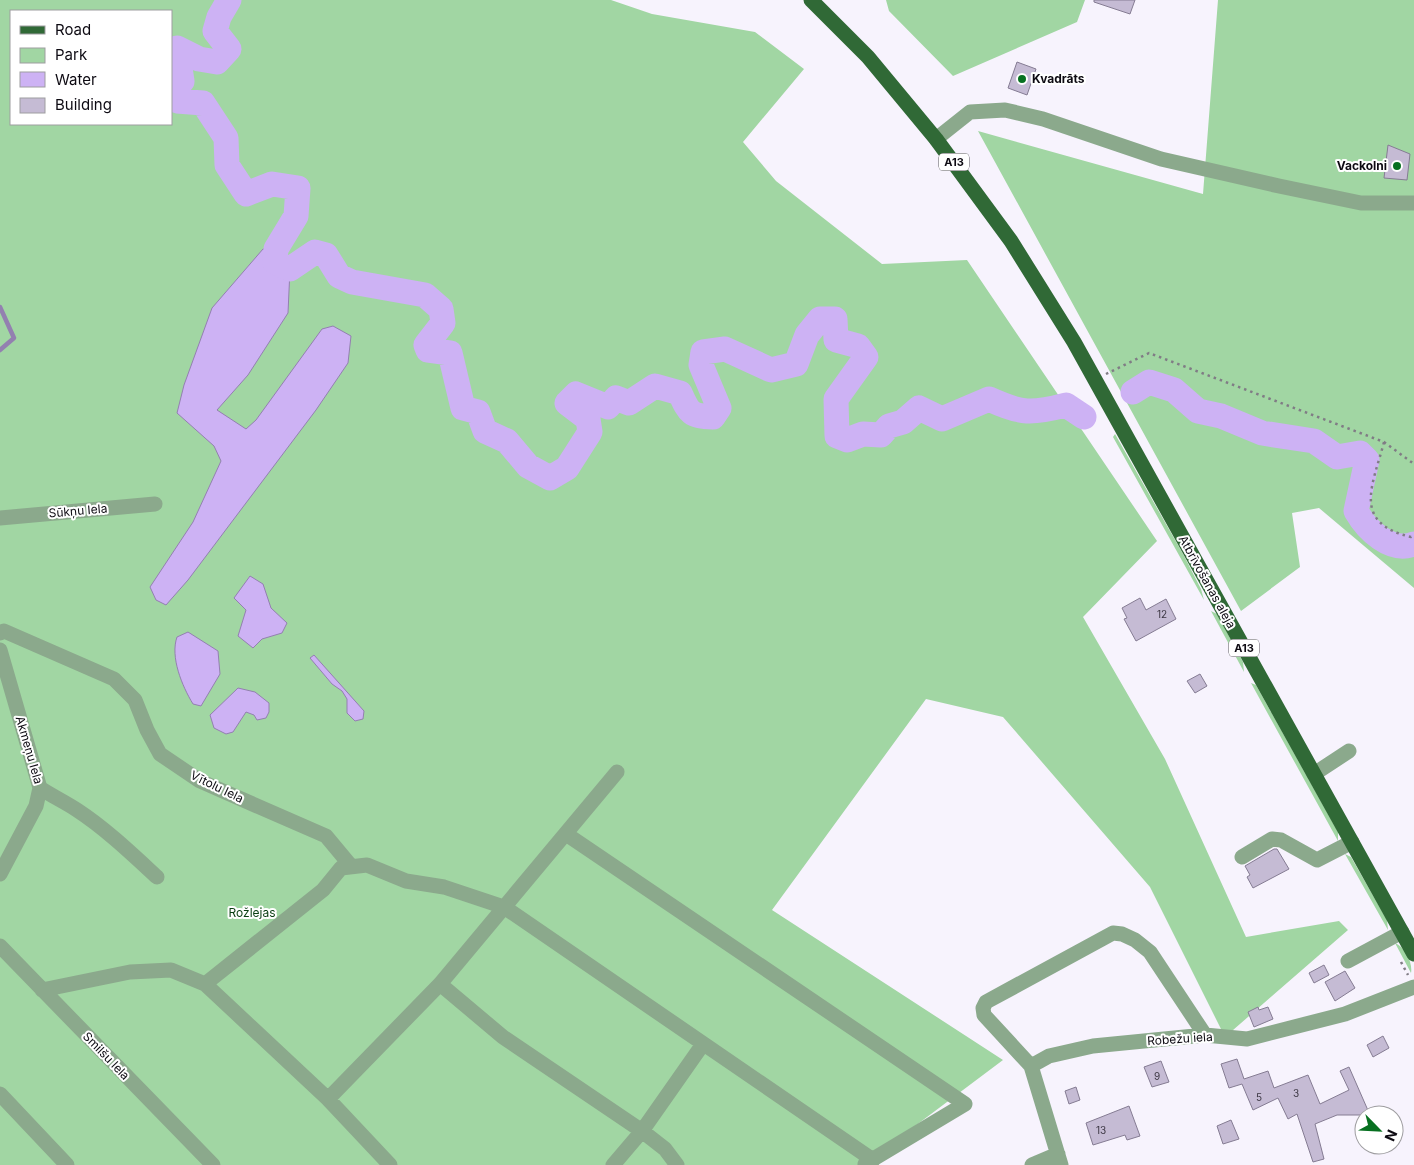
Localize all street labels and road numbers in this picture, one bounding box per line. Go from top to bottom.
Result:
road number: A13 [939,154,969,170]
street label: Sūkņu Iela [48,500,108,521]
street label: Atbrīvošanas aleja [1176,533,1239,631]
road number: A13 [1229,640,1259,656]
street label: Akmeņu Iela [13,714,46,785]
street label: Vītolu Iela [188,767,246,806]
street label: Smilšu Iela [80,1029,133,1083]
street label: Robežu iela [1147,1029,1213,1048]

